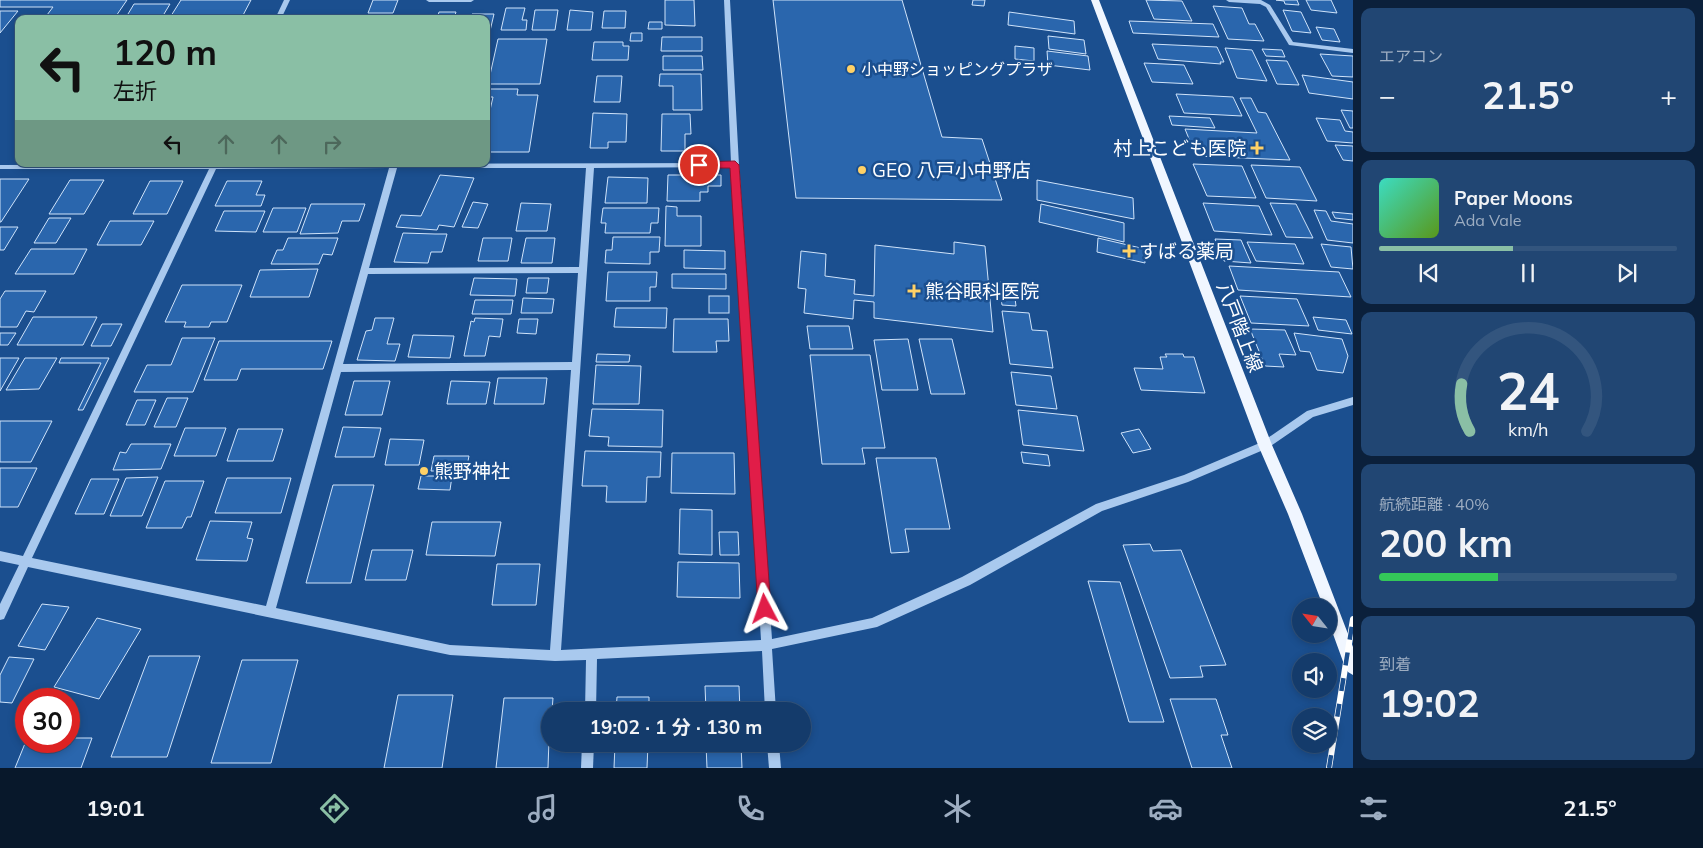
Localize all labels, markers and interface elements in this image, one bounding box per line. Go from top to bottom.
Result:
text: 120 m [113,30,217,74]
icon: left [30,35,95,100]
text: エアコン [1379,46,1443,66]
place label: 小中野ショッピングプラザ [861,59,1053,79]
marker: 小中野ショッピングプラザ [845,63,857,75]
text: 21.5° [1482,71,1574,119]
text: 左折 [113,77,157,105]
text: − [1379,78,1396,113]
text: + [1660,78,1677,113]
icon: left [159,130,187,158]
icon: ahead [212,130,240,158]
icon: ahead [265,130,293,158]
icon: right [318,130,346,158]
place label: 村上こども医院 [1113,136,1246,160]
marker: 村上こども医院 [1250,141,1264,155]
pin [678,144,720,186]
icon: arrive [685,151,713,179]
place label: GEO 八戸小中野店 [872,158,1031,182]
marker: GEO 八戸小中野店 [856,164,868,176]
text: Paper Moons [1454,186,1573,210]
text: Ada Vale [1454,210,1521,230]
place label: すばる薬局 [1139,239,1234,263]
marker: すばる薬局 [1123,245,1135,257]
icon: previous [1415,259,1443,287]
icon: pause [1514,259,1542,287]
icon: next [1613,259,1641,287]
street label: 八戸階上線 [1212,278,1268,376]
place label: 熊谷眼科医院 [925,279,1039,303]
marker: 熊谷眼科医院 [907,284,921,298]
text: 24 [1497,358,1559,423]
text: km/h [1508,418,1548,440]
place label: 熊野神社 [434,459,510,483]
marker: 熊野神社 [418,465,430,477]
text: 航続距離 · 40% [1379,494,1489,514]
text: 200 km [1379,519,1513,567]
position arrow [738,582,790,634]
north arrow [1292,598,1338,642]
map controls [1292,598,1337,753]
button: sound [1292,653,1337,698]
text: 到着 [1379,654,1411,674]
text: 19:02 [1379,679,1480,727]
speed limit sign: 30 [15,688,80,753]
button: layers [1292,708,1337,753]
text: 19:02 · 1 分 · 130 m [590,715,762,739]
icon: directions [317,791,352,826]
icon: music [525,791,560,826]
icon: phone [733,791,768,826]
icon: climate [940,791,975,826]
icon: car [1148,791,1183,826]
icon: filters [1356,791,1391,826]
text: 19:01 [86,794,145,822]
text: 21.5° [1563,794,1617,822]

